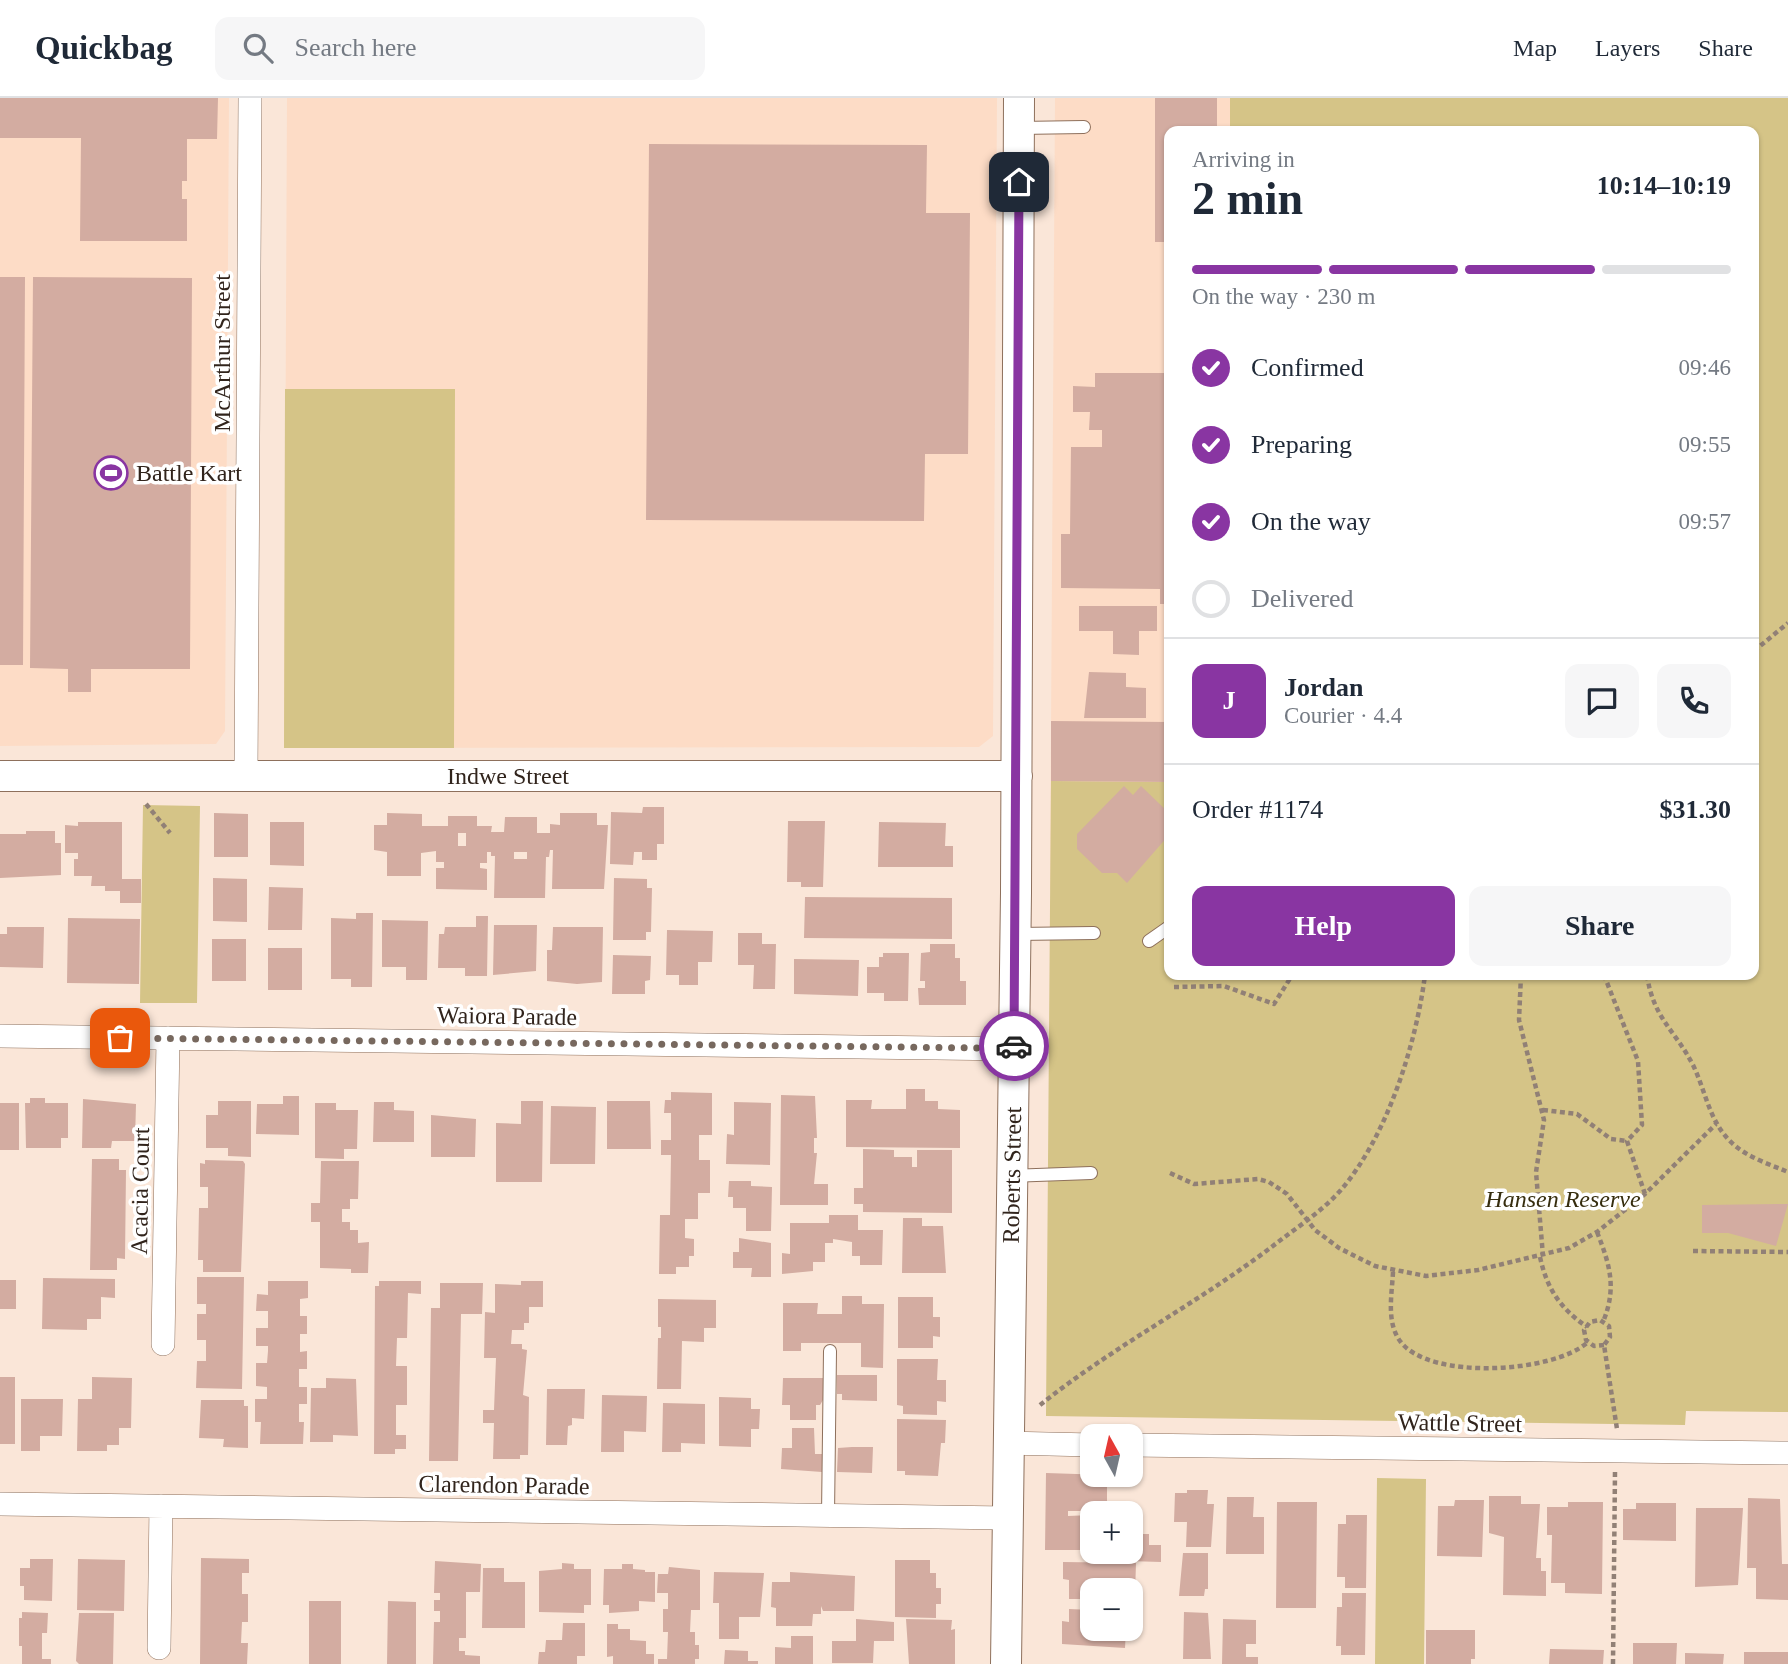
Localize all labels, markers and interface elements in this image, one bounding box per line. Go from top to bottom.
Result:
search box [215,17,705,80]
icon: search [239,29,277,67]
text: Quickbag [35,30,173,66]
text: Search here [295,33,417,62]
text: Map [1513,35,1557,61]
text: Layers [1595,35,1660,61]
text: Share [1698,35,1753,61]
text: Arriving in [1192,147,1295,172]
pin [989,152,1049,212]
icon: home [1000,163,1038,201]
text: 10:14–10:19 [1597,171,1731,200]
text: 2 min [1192,173,1303,224]
street label: McArthur Street [209,274,235,432]
text: On the way · 230 m [1192,284,1375,309]
icon: check [1192,349,1230,387]
text: Confirmed [1251,353,1364,382]
text: 09:46 [1679,355,1731,380]
icon: check [1192,426,1230,464]
text: Preparing [1251,430,1352,459]
text: 09:55 [1679,432,1731,457]
sports icon: Battle Kart [92,454,130,492]
place label: Battle Kart [136,460,242,486]
icon: check [1192,503,1230,541]
text: On the way [1251,507,1371,536]
text: 09:57 [1679,509,1731,534]
text: Delivered [1251,584,1354,613]
button: chat [1565,664,1639,738]
button: phone [1657,664,1731,738]
text: Jordan [1284,673,1363,702]
text: J [1223,686,1236,715]
text: Courier · 4.4 [1284,703,1402,728]
street label: Indwe Street [447,763,569,789]
text: Order #1174 [1192,795,1323,824]
text: $31.30 [1660,795,1731,824]
button: Help [1192,886,1455,966]
button: Share [1469,886,1731,966]
street label: Waiora Parade [437,1002,577,1030]
pin [90,1008,150,1068]
courier [979,1011,1049,1081]
icon: bag [101,1019,139,1057]
icon: car [995,1027,1033,1065]
street label: Roberts Street [998,1106,1026,1244]
street label: Acacia Court [126,1127,154,1255]
park label: Hansen Reserve [1484,1186,1641,1212]
street label: Wattle Street [1398,1409,1523,1437]
north arrow [1080,1424,1143,1488]
map controls [1080,1424,1143,1641]
street label: Clarendon Parade [418,1471,590,1499]
button: + [1080,1501,1143,1564]
button: − [1080,1578,1143,1641]

